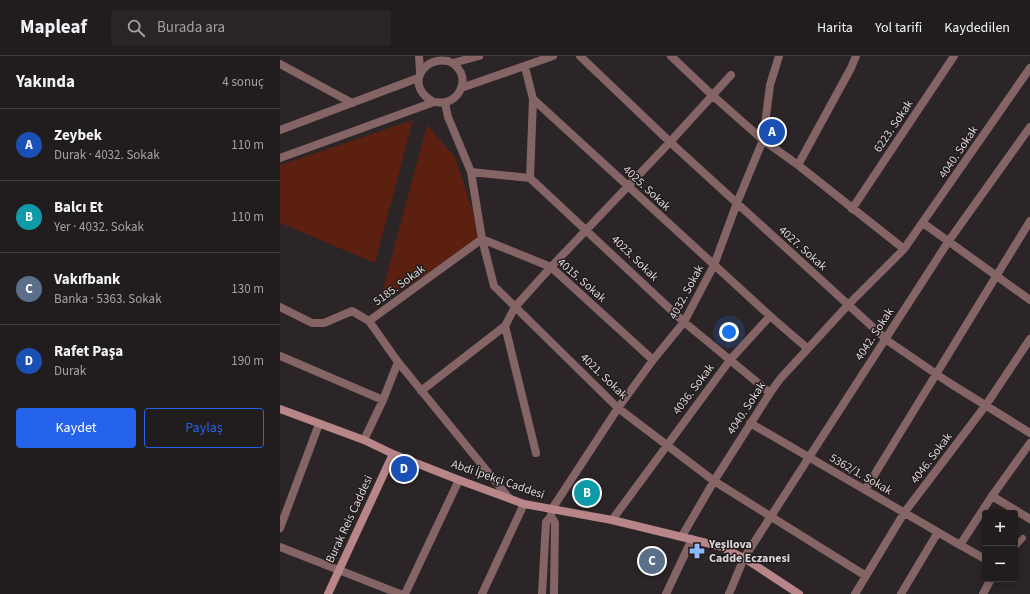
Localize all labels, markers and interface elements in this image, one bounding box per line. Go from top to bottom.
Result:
search box [111,10,391,46]
text: Mapleaf [20,14,87,41]
icon: search [125,17,147,39]
text: Burada ara [157,17,225,38]
text: Harita [817,18,853,38]
text: Yol tarifi [875,18,922,38]
text: Kaydedilen [944,18,1010,38]
text: Yakında [16,70,75,94]
text: 4 sonuç [222,73,264,91]
street label: 6223. Sokak [870,97,917,156]
pin: A [759,117,785,147]
street label: 4040. Sokak [935,123,982,182]
text: Zeybek [54,125,102,146]
text: A [25,136,33,154]
text: 110 m [231,136,264,154]
text: Durak · 4032. Sokak [54,146,160,164]
street label: 4025. Sokak [619,162,674,215]
text: Balcı Et [54,197,103,218]
text: B [25,208,33,226]
text: 110 m [231,208,264,226]
text: Yer · 4032. Sokak [54,218,144,236]
street label: 4027. Sokak [775,222,831,275]
street label: 4023. Sokak [607,231,662,285]
street label: 4015. Sokak [553,254,610,307]
street label: 5185. Sokak [370,261,429,310]
street label: 4032. Sokak [665,262,708,323]
text: Vakıfbank [54,269,120,290]
text: C [25,280,33,298]
text: 130 m [231,280,264,298]
text: Banka · 5363. Sokak [54,290,162,308]
street label: 4042. Sokak [851,304,898,364]
your location [719,322,739,342]
text: Rafet Paşa [54,341,123,362]
street label: 4021. Sokak [576,349,631,403]
text: D [25,352,33,370]
text: 190 m [231,352,264,370]
street label: 4036. Sokak [669,360,718,418]
text: Durak [54,362,86,380]
street label: 4040. Sokak [723,378,770,438]
button: Kaydet [16,408,136,448]
button: Paylaş [144,408,264,448]
street label: 4046. Sokak [907,429,956,487]
street label: 5362/1. Sokak [826,450,895,499]
pin: D [391,454,417,484]
street label: Abdi İpekçi Caddesi [449,456,547,503]
street label: Burak Reis Caddesi [322,473,377,566]
pin: B [574,478,600,508]
map controls [982,510,1018,582]
button: + [982,510,1018,546]
place label: Yeşilova Cadde Eczanesi [708,536,790,567]
pharmacy icon: Yeşilova Cadde Eczanesi [688,542,706,560]
pin: C [639,546,665,576]
button: − [982,546,1018,582]

